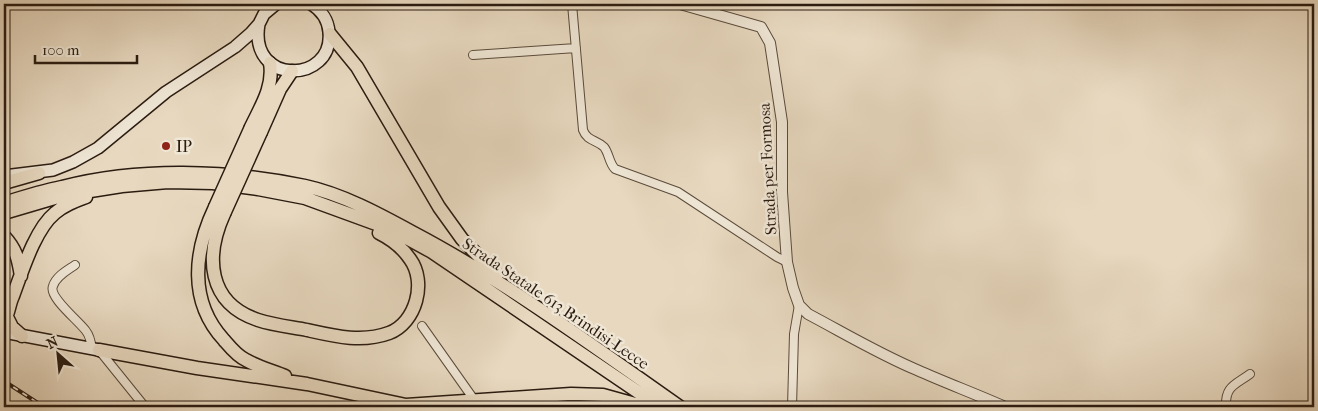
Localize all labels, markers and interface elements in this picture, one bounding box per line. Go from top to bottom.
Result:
scale bar [35,32,138,64]
text: 100 m [42,41,80,59]
street label: Strada per Formosa [755,102,780,236]
place label: IP [176,137,192,156]
marker: IP [160,140,172,152]
street label: Strada Statale 613 Brindisi-Lecce [459,234,653,373]
north arrow [32,328,82,378]
text: N [44,333,61,353]

